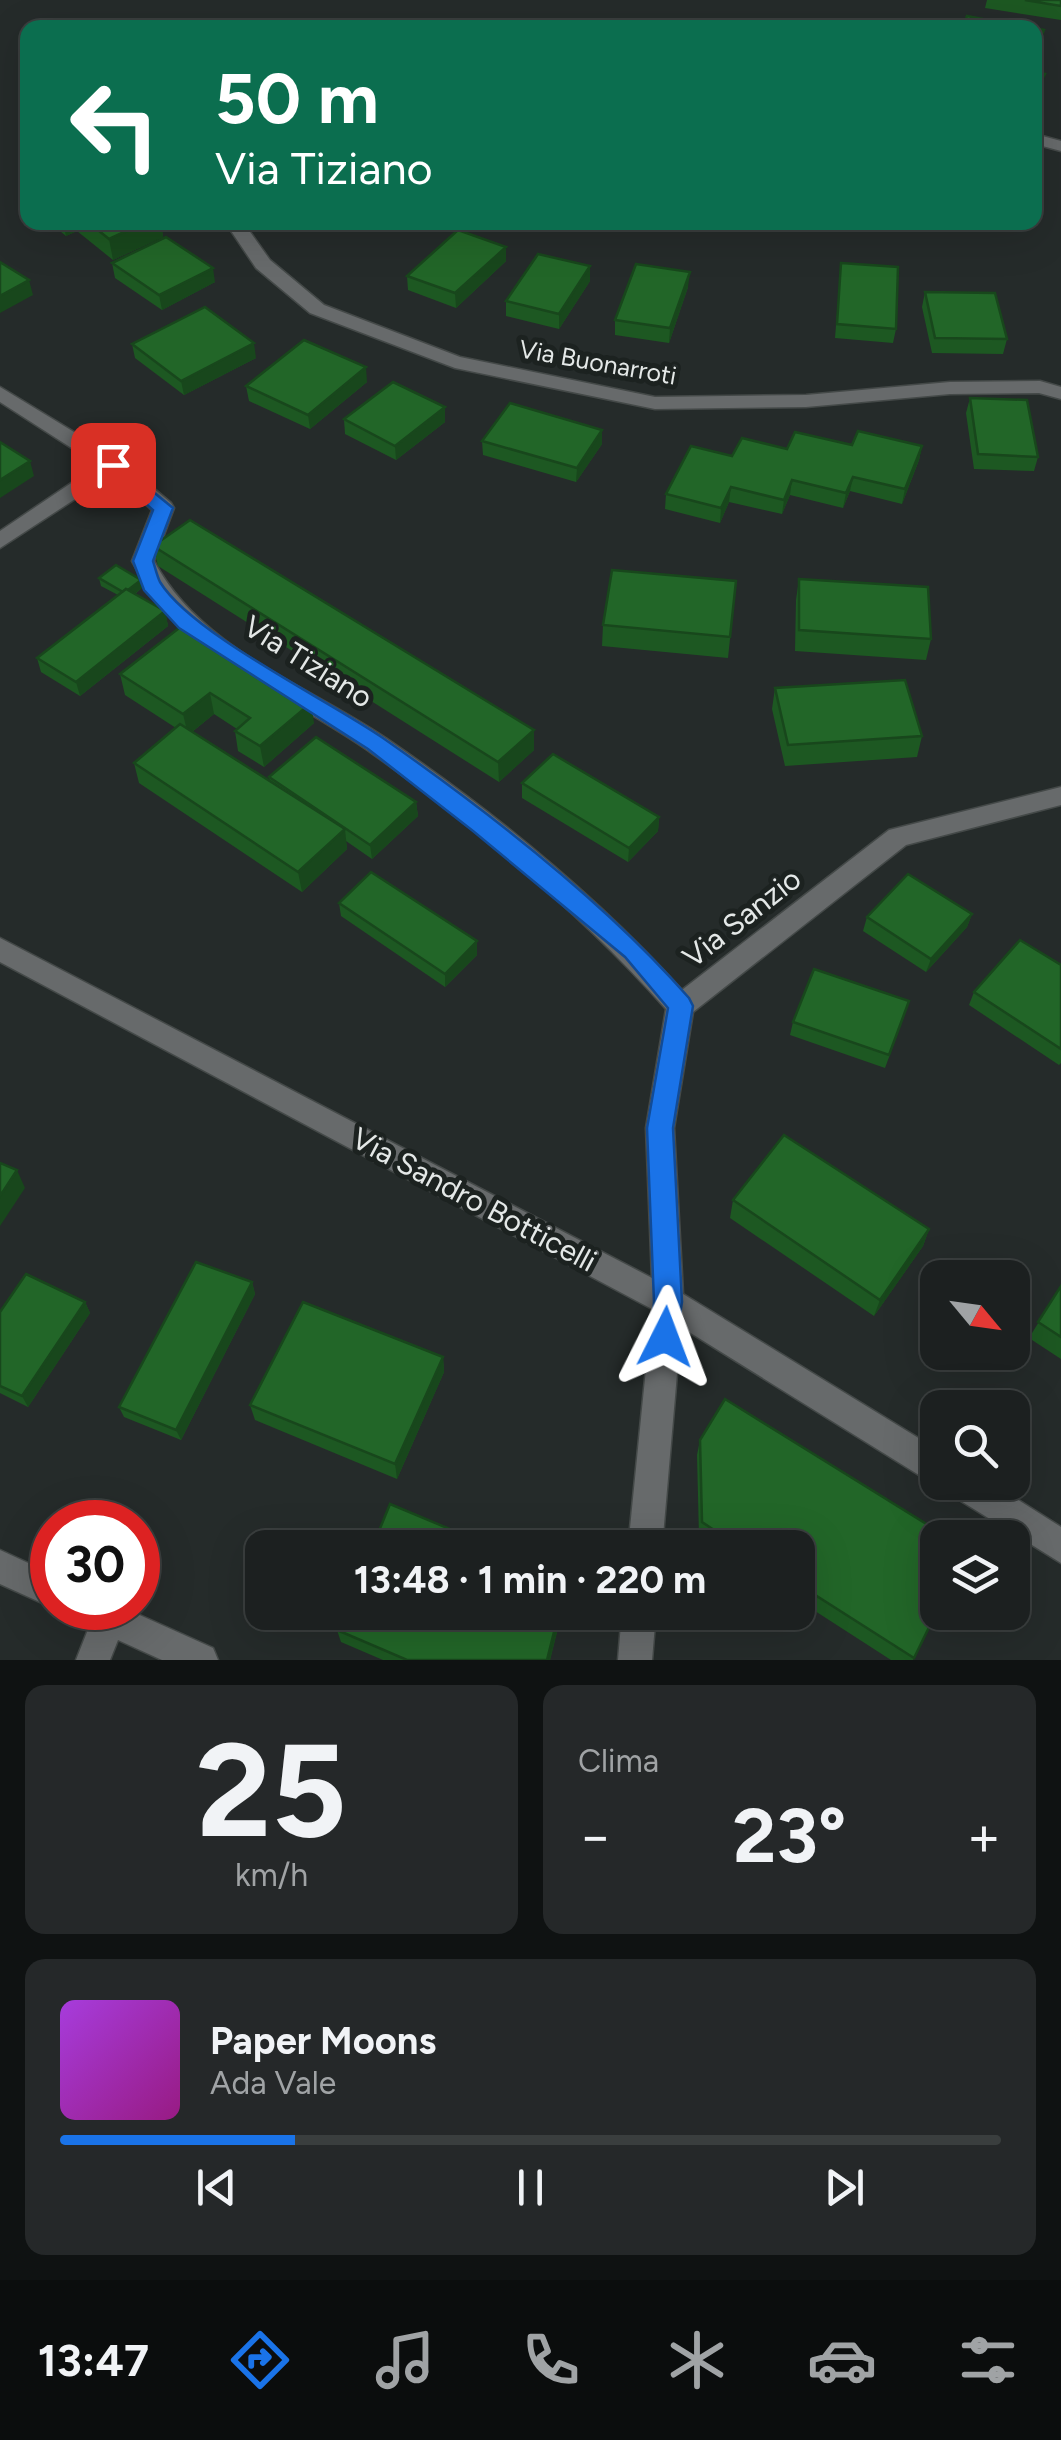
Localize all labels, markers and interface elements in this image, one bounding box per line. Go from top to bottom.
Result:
text: 50 m [215,56,379,141]
icon: left [50,60,180,190]
text: Via Tiziano [215,141,433,195]
street label: Via Buonarroti [517,333,679,391]
pin [71,423,156,508]
icon: arrive [86,438,141,493]
street label: Via Tiziano [237,607,380,716]
street label: Via Sanzio [675,860,808,975]
street label: Via Sandro Botticelli [346,1119,603,1280]
north arrow [920,1260,1030,1370]
map controls [920,1260,1030,1630]
position arrow [613,1285,717,1389]
button: search [920,1390,1030,1500]
speed limit sign: 30 [30,1500,160,1630]
button: layers [920,1520,1030,1630]
text: 13:48 · 1 min · 220 m [354,1557,706,1603]
text: 25 [196,1713,347,1869]
text: Clima [578,1742,659,1780]
text: 23° [733,1791,846,1881]
text: − [578,1803,612,1869]
text: + [967,1803,1001,1869]
text: km/h [235,1856,308,1894]
text: Paper Moons [210,2018,436,2064]
text: Ada Vale [210,2064,336,2102]
icon: previous [189,2160,244,2215]
icon: pause [503,2160,558,2215]
icon: next [817,2160,872,2215]
icon: directions [225,2325,295,2395]
icon: music [370,2325,440,2395]
icon: phone [516,2325,586,2395]
icon: climate [662,2325,732,2395]
icon: car [807,2325,877,2395]
icon: filters [953,2325,1023,2395]
text: 13:47 [38,2333,149,2387]

